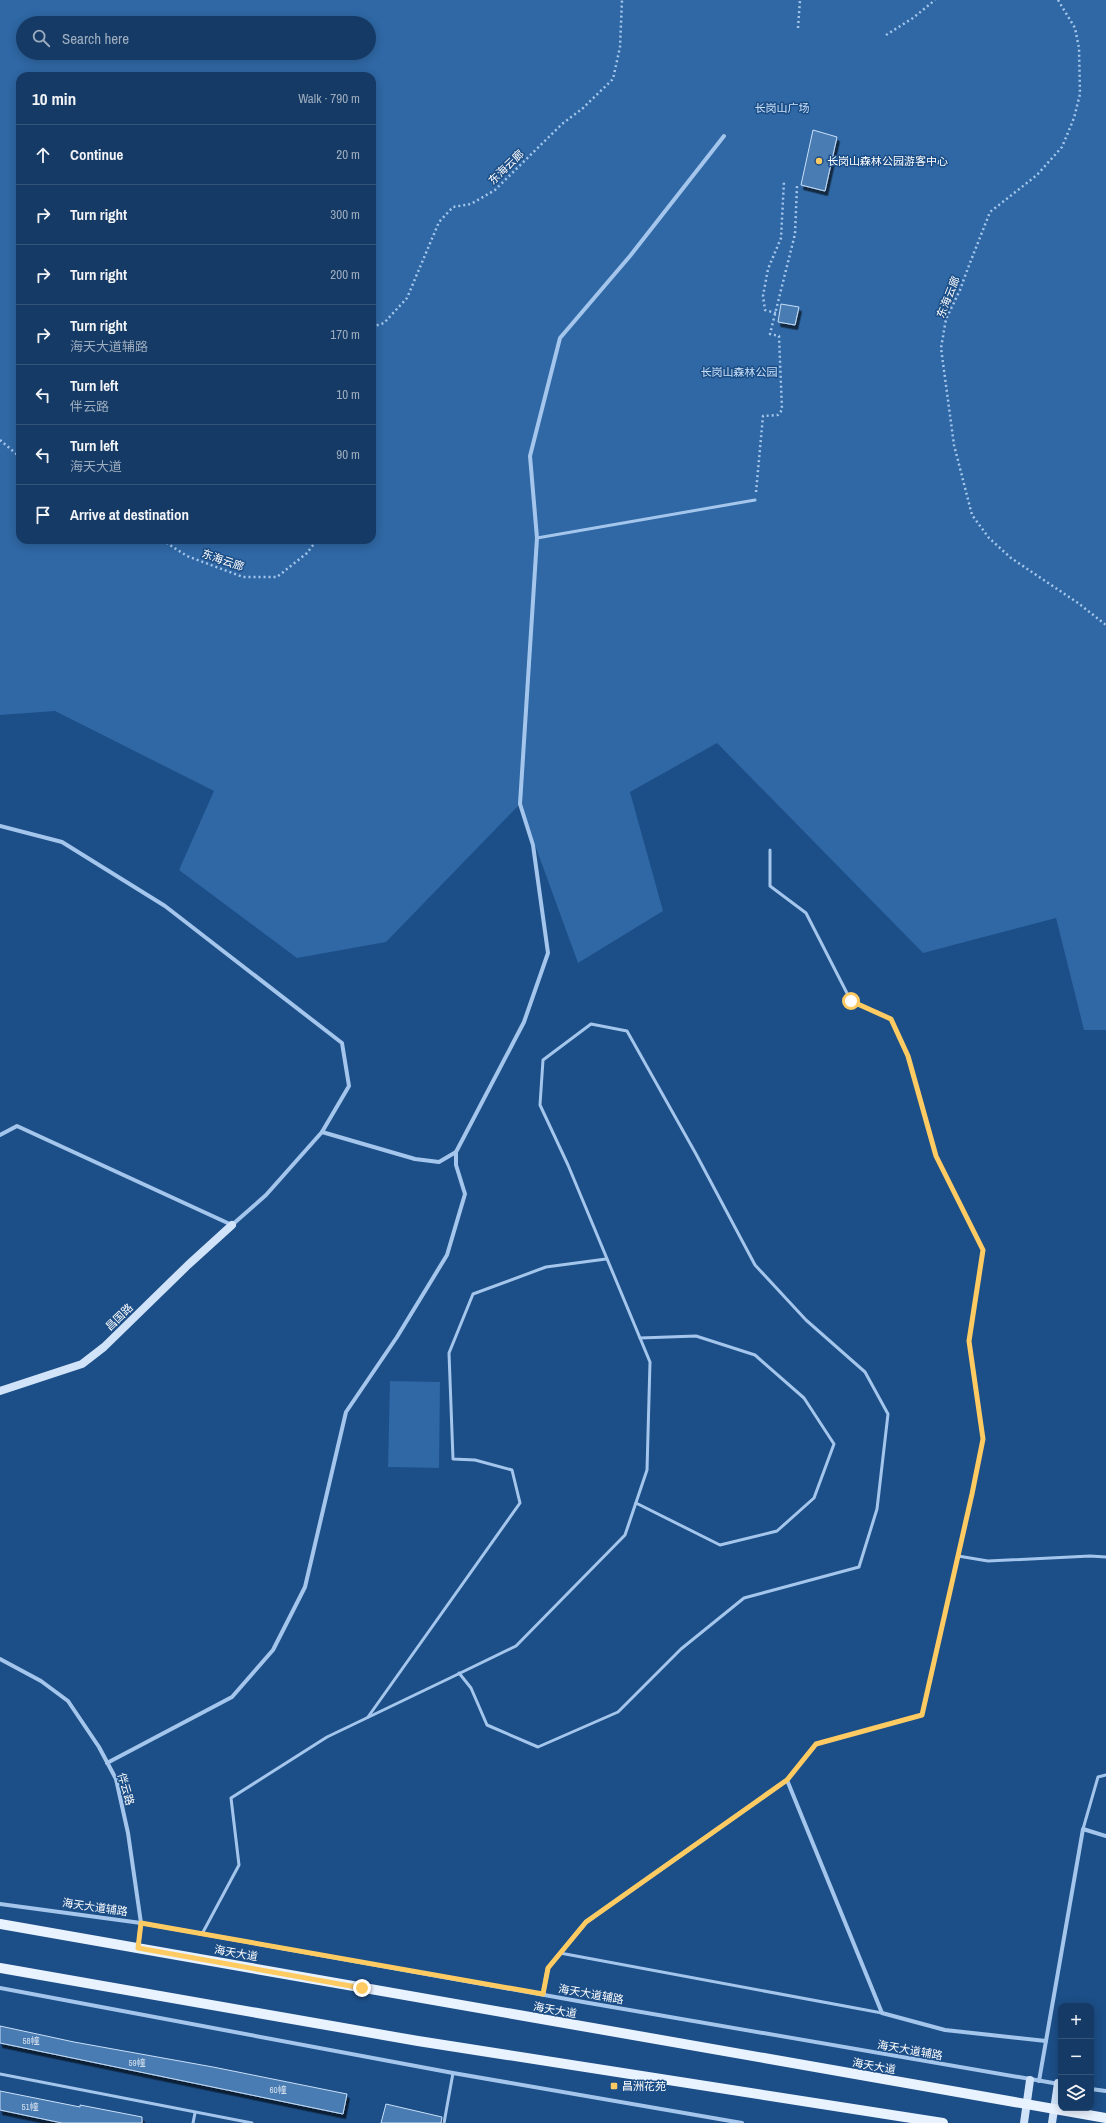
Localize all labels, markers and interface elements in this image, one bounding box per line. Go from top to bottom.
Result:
search box [16,16,376,60]
icon: search [30,27,52,49]
text: Search here [62,28,129,49]
text: 10 min [32,87,76,110]
text: Walk · 790 m [298,90,360,107]
park label: 长岗山广场 [755,101,810,115]
icon: ahead [32,144,54,166]
text: Continue [70,144,123,165]
text: 20 m [336,146,360,163]
street label: 东海云廊 [485,147,527,187]
place label: 长岗山森林公园游客中心 [827,154,948,168]
marker: 长岗山森林公园游客中心 [814,156,824,166]
icon: right [32,204,54,226]
text: Turn right [70,204,127,225]
text: 300 m [330,206,360,223]
icon: right [32,264,54,286]
text: Turn right [70,264,127,285]
text: 200 m [330,266,360,283]
street label: 东海云廊 [933,274,963,320]
text: Turn right [70,315,127,336]
icon: right [32,324,54,346]
text: 170 m [330,326,360,343]
text: 海天大道辅路 [70,338,148,355]
park label: 长岗山森林公园 [701,365,778,379]
text: Turn left [70,375,118,396]
icon: left [32,384,54,406]
text: 10 m [336,386,360,403]
text: 伴云路 [70,398,109,415]
text: Turn left [70,435,118,456]
icon: left [32,444,54,466]
text: 90 m [336,446,360,463]
text: 海天大道 [70,458,122,475]
icon: arrive [32,504,54,526]
text: Arrive at destination [70,504,189,525]
street label: 东海云廊 [200,546,246,574]
route start [842,992,860,1010]
street label: 昌国路 [102,1301,136,1333]
street label: 伴云路 [115,1771,137,1807]
street label: 海天大道辅路 [61,1895,129,1919]
street label: 海天大道 [213,1942,259,1964]
route end [353,1979,371,1997]
street label: 海天大道辅路 [557,1981,625,2007]
street label: 海天大道 [532,1999,578,2021]
map controls [1058,2003,1094,2111]
button: + [1058,2003,1094,2039]
house number: 58幢 [22,2035,40,2047]
street label: 海天大道辅路 [876,2037,944,2063]
button: − [1058,2039,1094,2075]
street label: 海天大道 [851,2055,897,2077]
house number: 59幢 [128,2057,146,2069]
button: layers [1058,2075,1094,2111]
place label: 昌洲花苑 [622,2079,666,2093]
marker: 昌洲花苑 [609,2081,619,2091]
house number: 60幢 [269,2084,287,2096]
house number: 51幢 [21,2101,39,2113]

